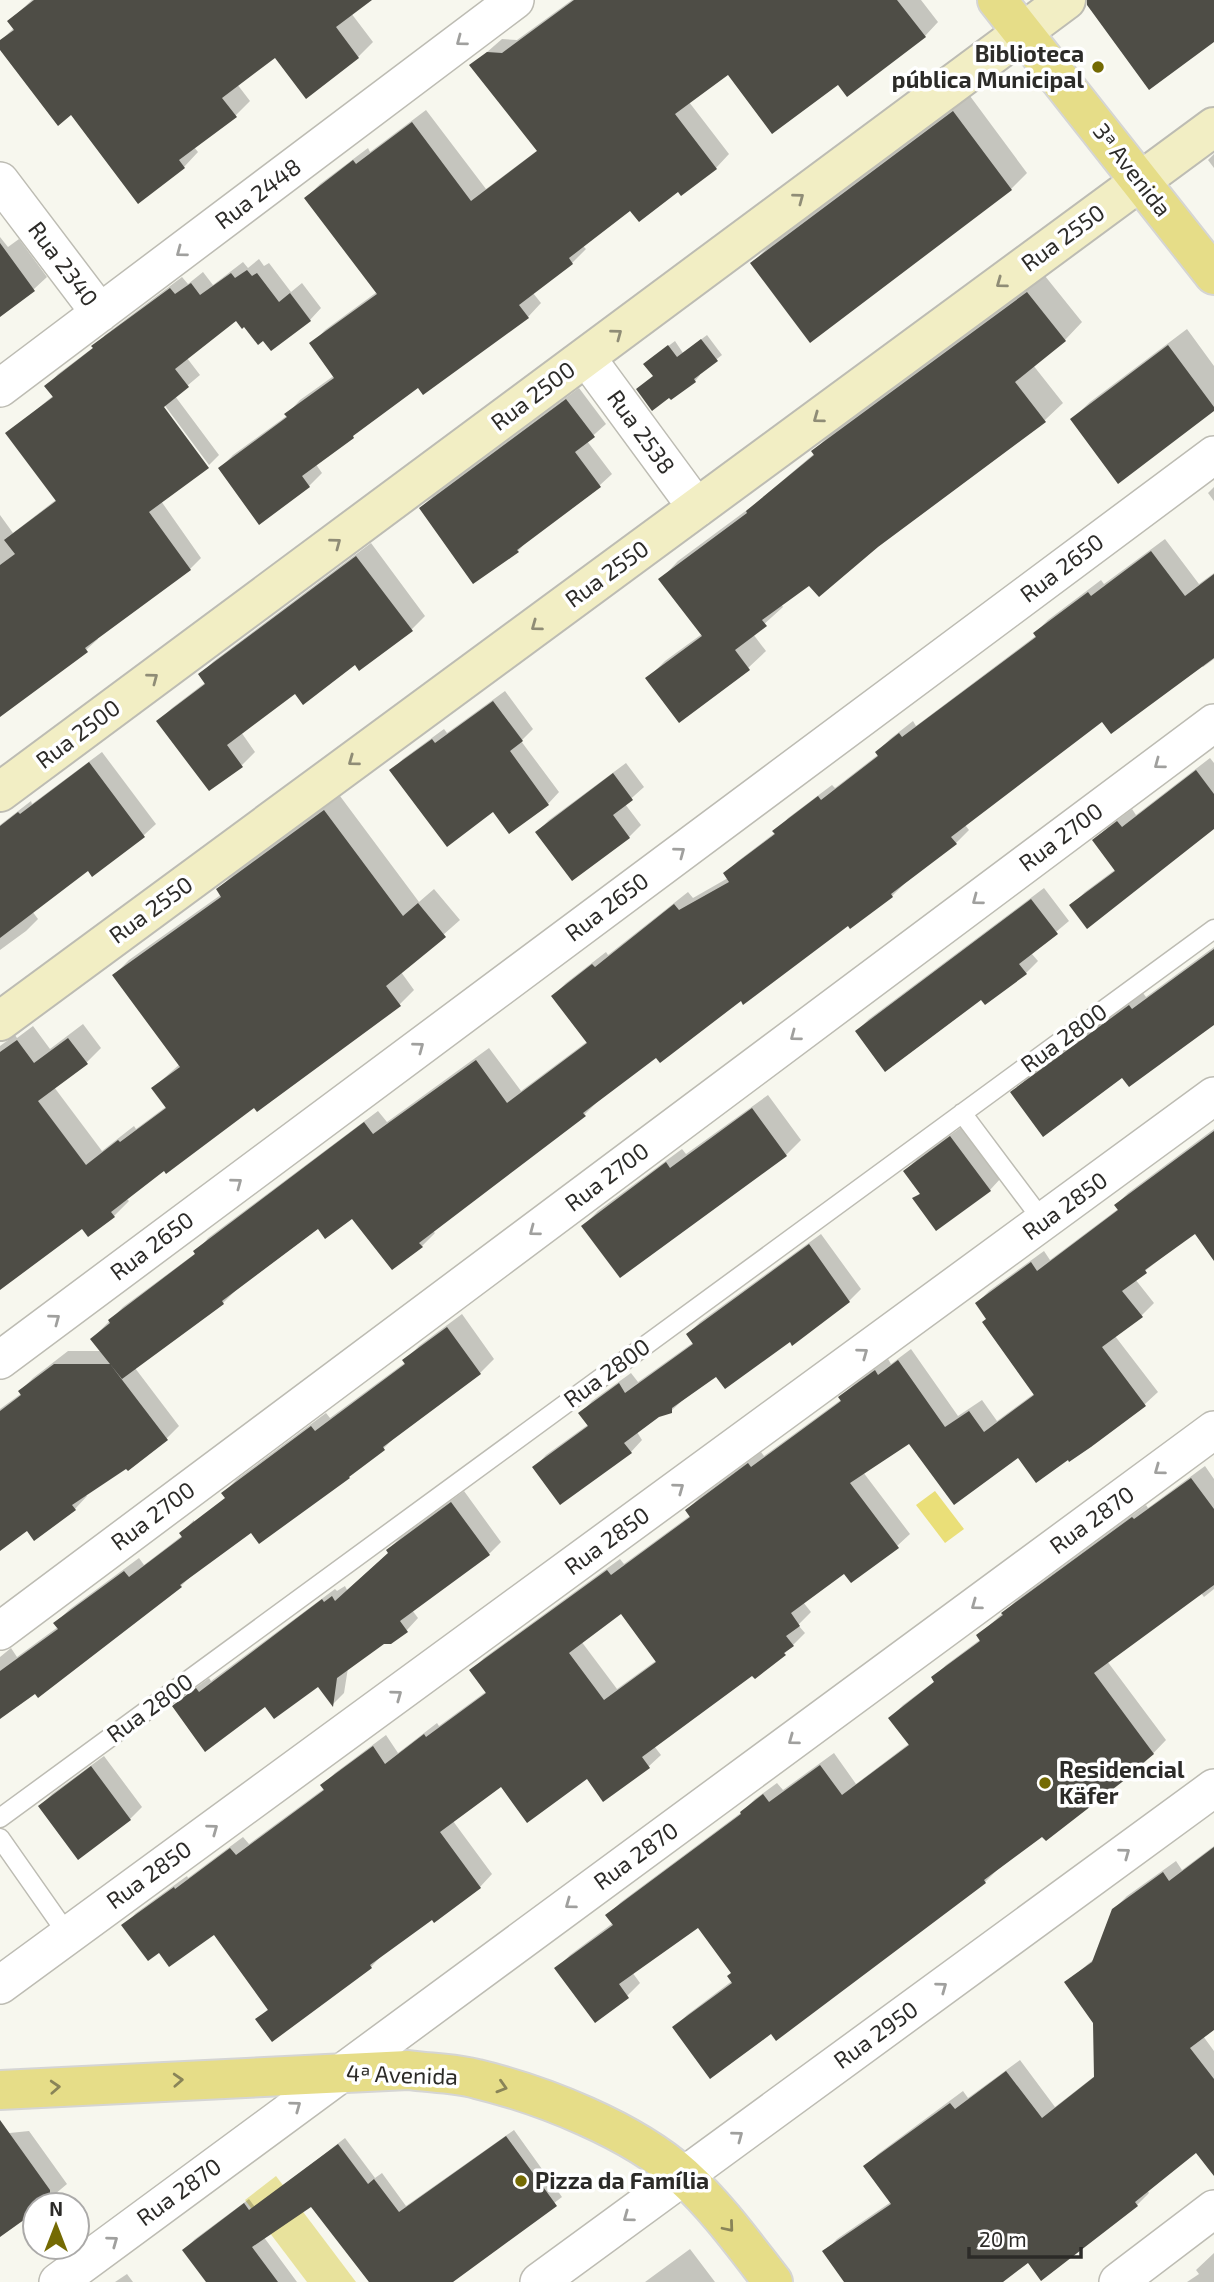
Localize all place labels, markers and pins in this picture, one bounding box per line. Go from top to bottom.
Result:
place label: Biblioteca pública Municipal [892,39,1084,93]
marker: Biblioteca pública Municipal [1090,59,1106,75]
place label: Residencial Käfer [1059,1755,1185,1809]
marker: Residencial Käfer [1037,1775,1053,1791]
place label: Pizza da Família [535,2166,709,2194]
marker: Pizza da Família [513,2173,529,2189]

